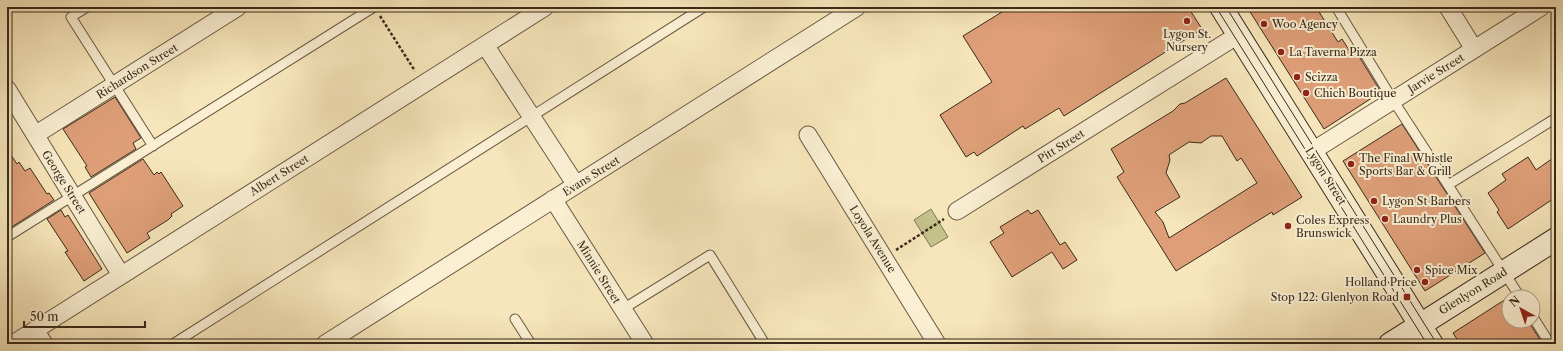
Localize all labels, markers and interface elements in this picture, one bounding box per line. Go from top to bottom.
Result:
marker: Lygon St. Nursery [1182,16,1192,26]
place label: Woo Agency [1271,17,1339,31]
marker: Woo Agency [1259,19,1269,29]
place label: Lygon St. Nursery [1163,27,1211,54]
street label: Richardson Street [94,40,180,102]
place label: La Taverna Pizza [1289,45,1377,59]
marker: La Taverna Pizza [1276,47,1286,57]
street label: Jarvie Street [1404,50,1467,97]
place label: Scizza [1305,70,1338,84]
marker: Scizza [1292,72,1302,82]
place label: Chich Boutique [1314,86,1396,100]
marker: Chich Boutique [1301,88,1311,98]
street label: Pitt Street [1035,126,1087,166]
street label: Lygon Street [1303,144,1349,208]
street label: George Street [39,148,89,216]
street label: Albert Street [246,151,311,199]
place label: The Final Whistle Sports Bar & Grill [1359,151,1453,178]
street label: Evans Street [560,153,622,199]
marker: The Final Whistle Sports Bar & Grill [1346,159,1356,169]
place label: Lygon St Barbers [1382,194,1471,208]
marker: Lygon St Barbers [1369,196,1379,206]
street label: Loyola Avenue [847,203,899,275]
place label: Laundry Plus [1393,212,1462,226]
place label: Coles Express Brunswick [1296,213,1370,240]
marker: Laundry Plus [1380,214,1390,224]
marker: Coles Express Brunswick [1283,221,1293,231]
street label: Minnie Street [574,238,624,306]
place label: Spice Mix [1425,263,1478,277]
street label: Glenlyon Road [1436,264,1510,318]
marker: Spice Mix [1412,265,1422,275]
place label: Holland Price [1345,275,1417,289]
marker: Holland Price [1420,277,1430,287]
north arrow [1501,289,1541,329]
place label: Stop 122: Glenlyon Road [1271,290,1399,304]
marker: Stop 122: Glenlyon Road [1402,292,1412,302]
text: N [1506,293,1523,310]
scale bar [24,303,145,329]
text: 50 m [30,309,59,324]

